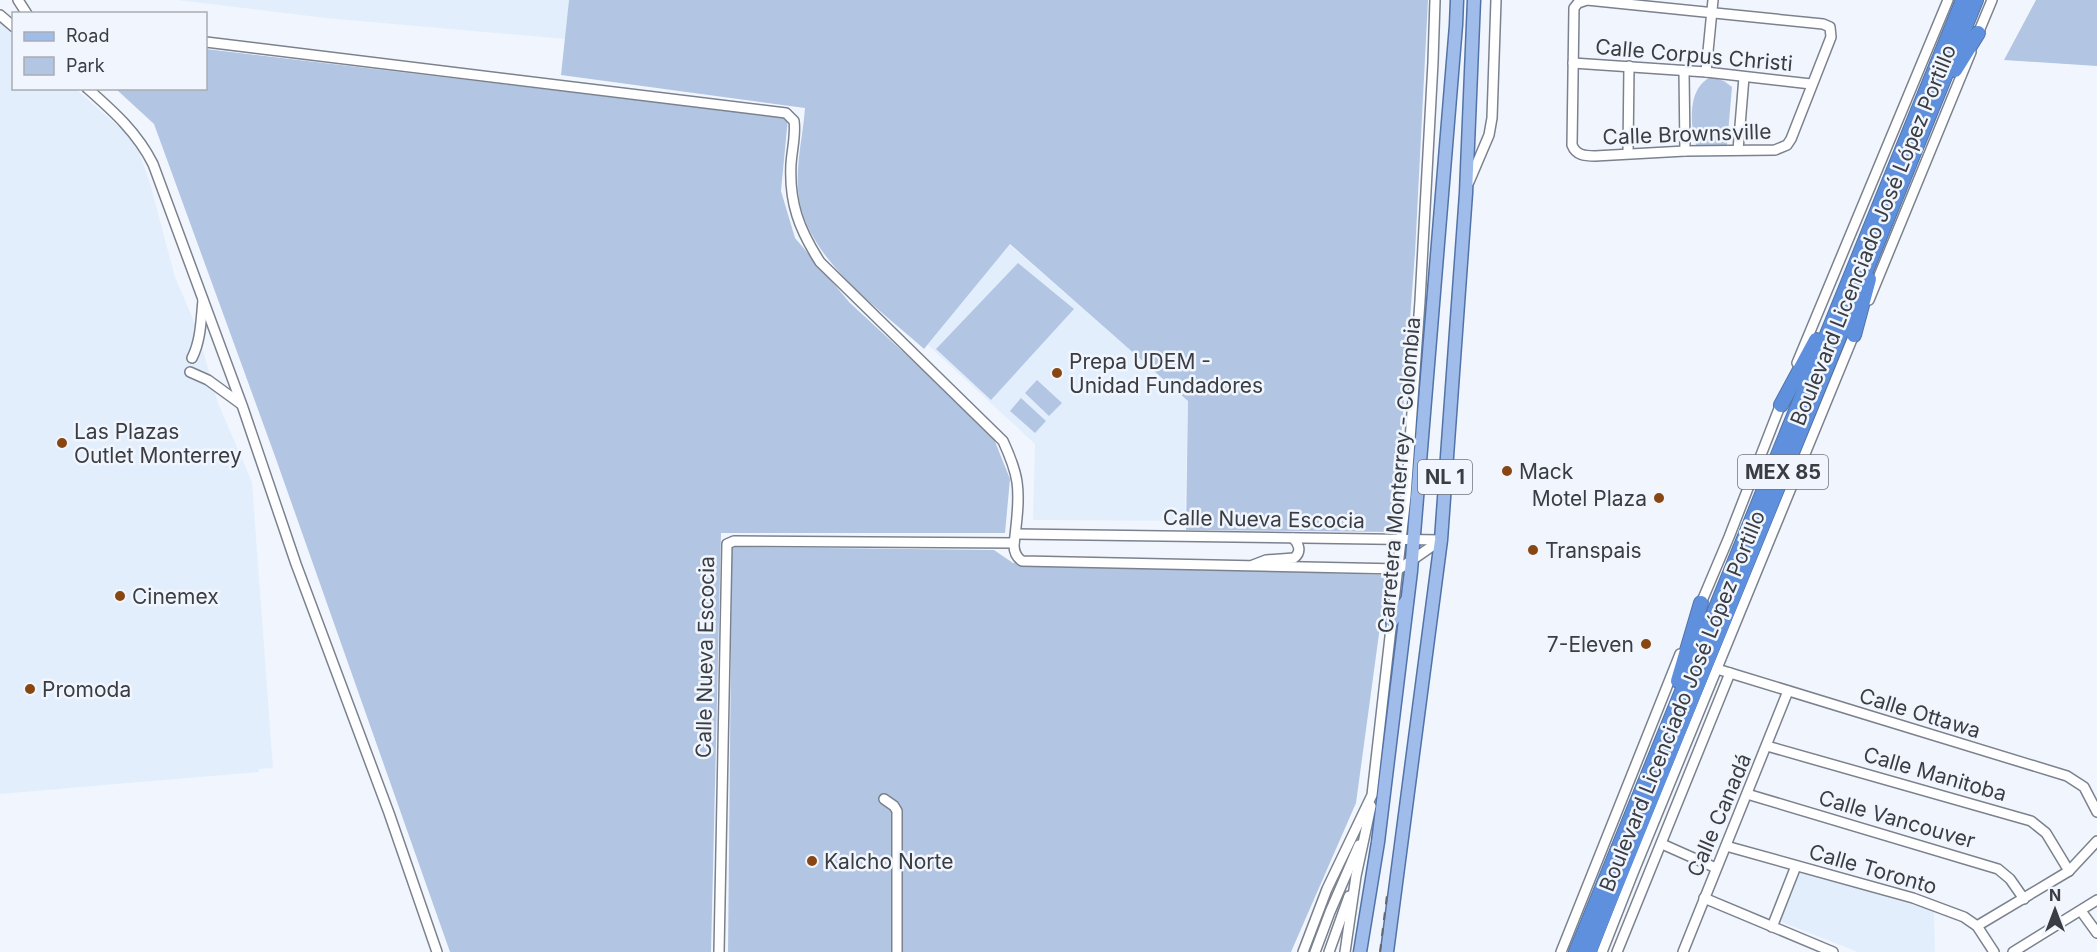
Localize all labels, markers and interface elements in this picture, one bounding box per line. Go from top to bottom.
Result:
legend [12,12,207,90]
text: Road [66,25,109,46]
street label: Calle Corpus Christi [1594,34,1794,76]
street label: Boulevard Licenciado José López Portillo [1785,41,1961,429]
text: Park [66,55,105,76]
street label: Calle Brownsville [1602,119,1772,149]
street label: Carretera Monterrey - Colombia [1373,316,1425,634]
place label: Prepa UDEM - Unidad Fundadores [1069,349,1263,398]
marker: Prepa UDEM - Unidad Fundadores [1050,366,1064,380]
place label: Las Plazas Outlet Monterrey [74,419,242,468]
marker: Las Plazas Outlet Monterrey [55,436,69,450]
road number: MEX 85 [1738,455,1828,489]
place label: Mack [1519,459,1574,484]
road number: NL 1 [1418,460,1472,494]
marker: Mack [1500,464,1514,478]
place label: Motel Plaza [1532,486,1647,511]
marker: Motel Plaza [1652,491,1666,505]
street label: Calle Nueva Escocia [1163,505,1365,533]
street label: Boulevard Licenciado José López Portillo [1594,507,1770,895]
place label: Transpais [1545,538,1642,563]
marker: Transpais [1526,543,1540,557]
street label: Calle Nueva Escocia [691,556,719,758]
place label: Cinemex [132,584,219,609]
marker: Cinemex [113,589,127,603]
place label: 7-Eleven [1547,632,1634,657]
marker: 7-Eleven [1639,637,1653,651]
place label: Promoda [42,677,131,702]
marker: Promoda [23,682,37,696]
street label: Calle Ottawa [1856,683,1984,743]
street label: Calle Manitoba [1861,742,2009,806]
street label: Calle Canadá [1682,750,1756,880]
street label: Calle Vancouver [1816,785,1978,853]
street label: Calle Toronto [1806,839,1940,899]
place label: Kalcho Norte [824,849,953,874]
marker: Kalcho Norte [805,854,819,868]
north arrow [2025,880,2085,940]
text: N [2049,885,2061,905]

